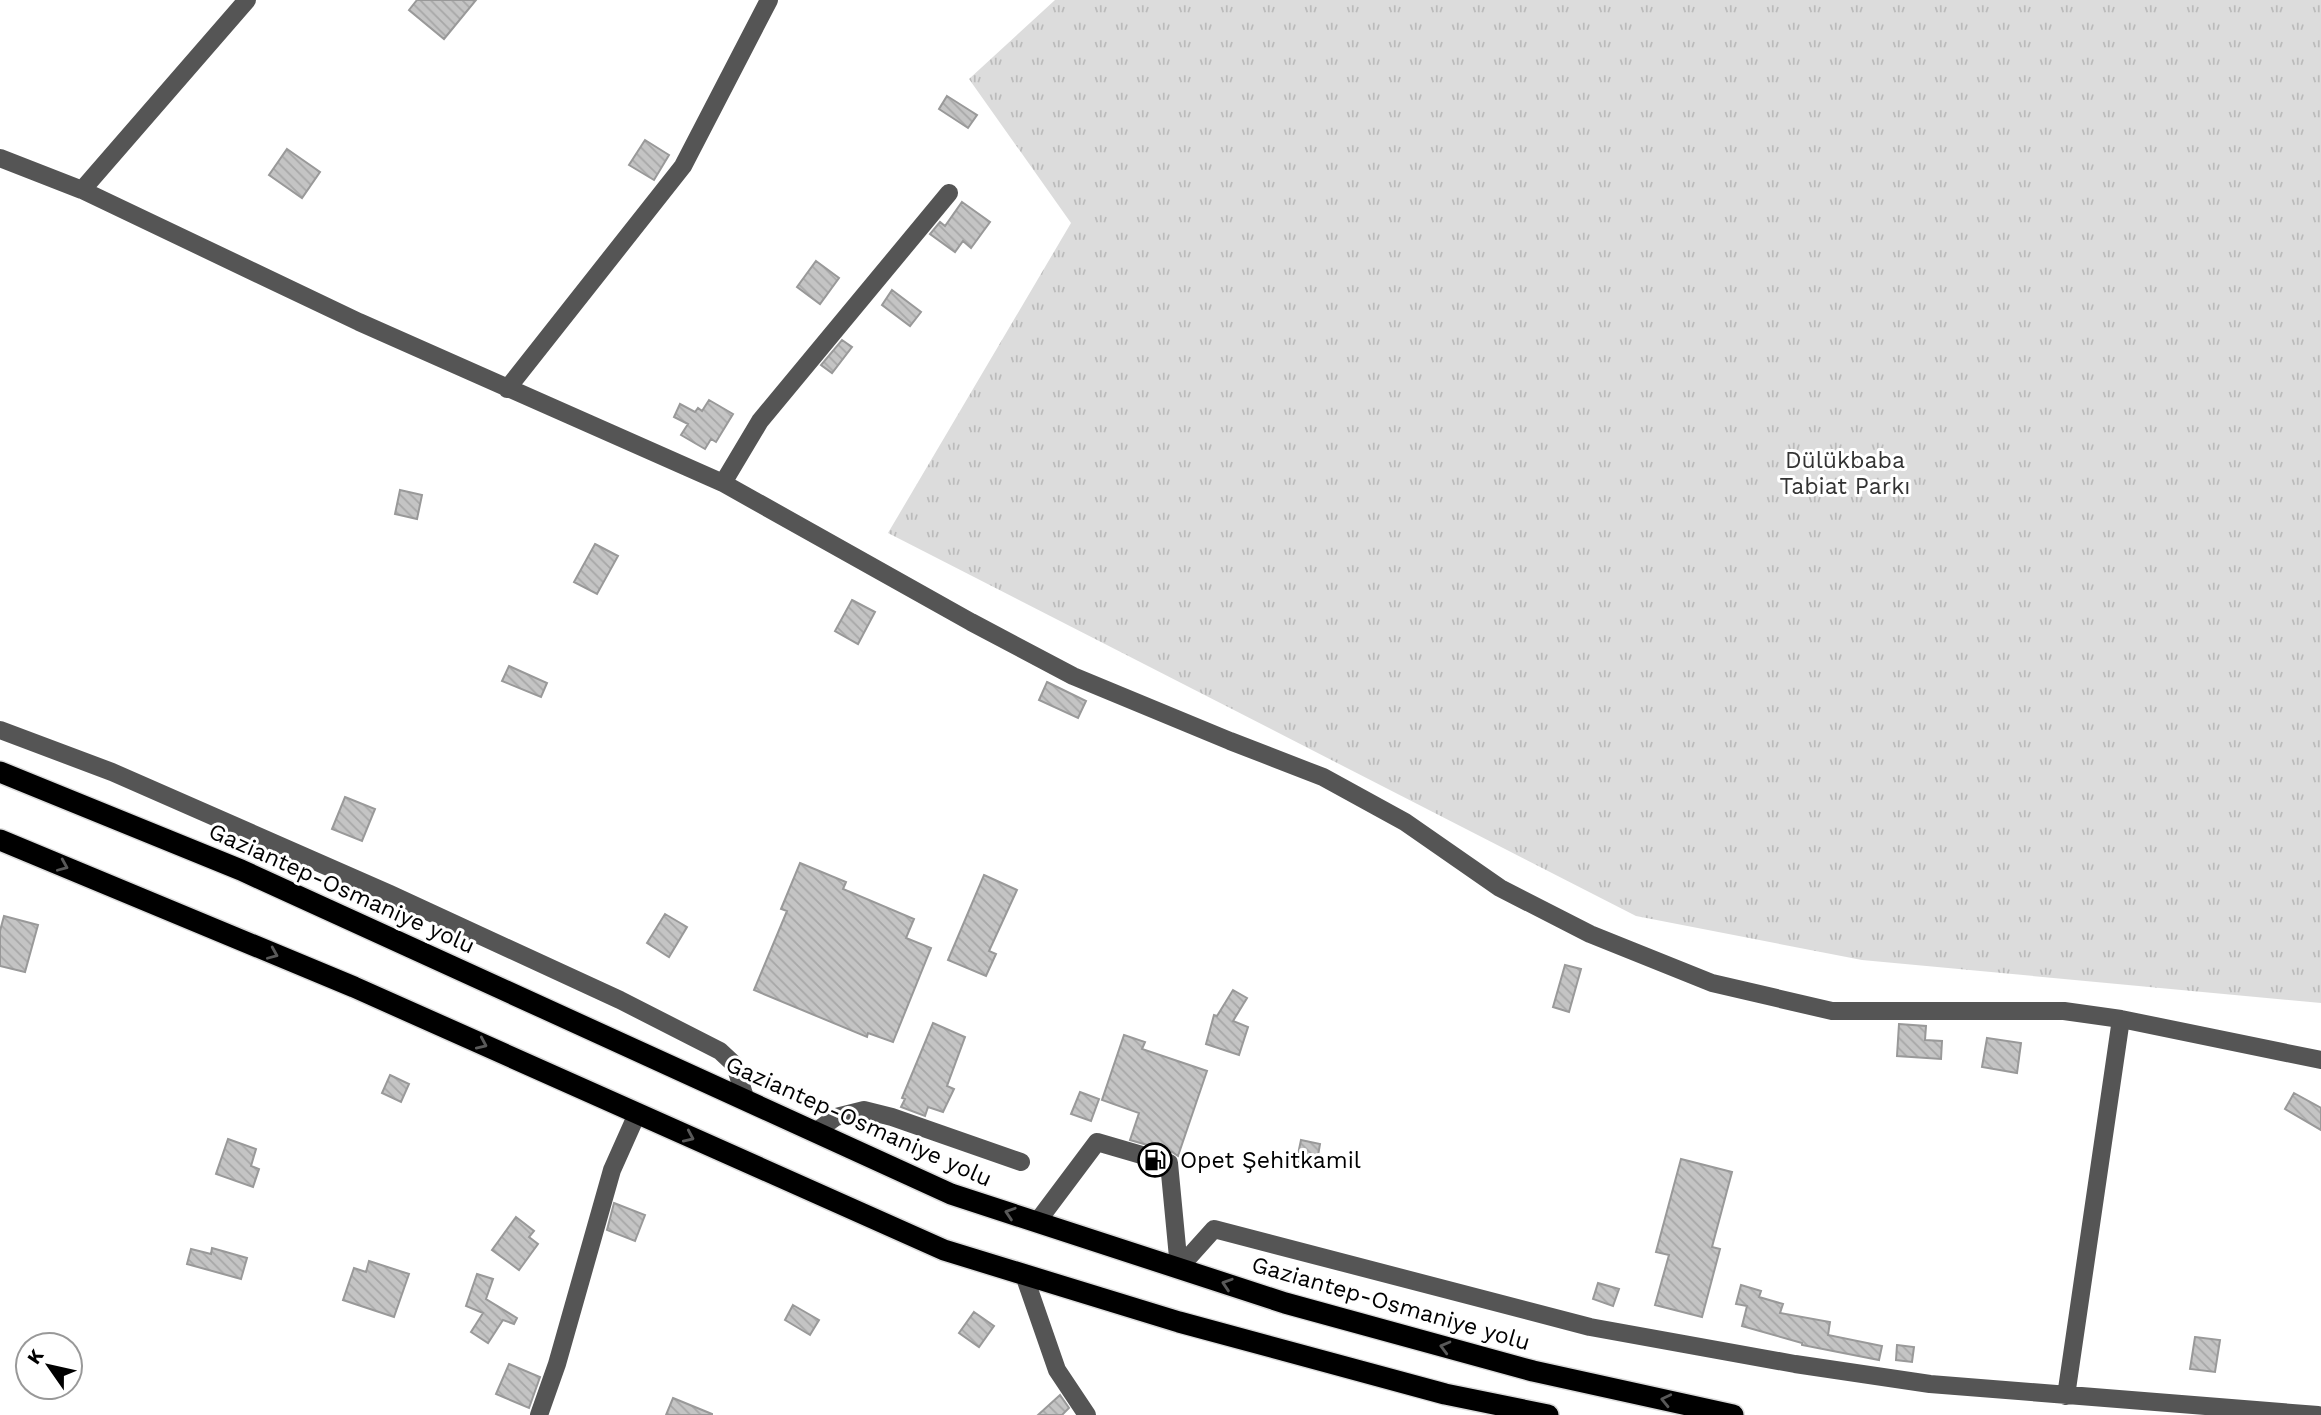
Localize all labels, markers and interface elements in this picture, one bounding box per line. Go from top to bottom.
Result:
park label: Dülükbaba Tabiat Parkı [1780,447,1910,500]
street label: Gaziantep-Osmaniye yolu [205,818,479,959]
one-way arrow [56,858,68,872]
one-way arrow [266,945,278,959]
one-way arrow [474,1036,487,1050]
street label: Gaziantep-Osmaniye yolu [722,1051,996,1192]
one-way arrow [682,1129,695,1143]
fuel station icon: Opet Şehitkamil [1136,1141,1174,1179]
place label: Opet Şehitkamil [1180,1147,1361,1174]
one-way arrow [1005,1207,1017,1222]
street label: Gaziantep-Osmaniye yolu [1249,1251,1533,1356]
one-way arrow [1221,1278,1233,1292]
north arrow [14,1331,84,1401]
one-way arrow [1439,1340,1451,1355]
text: K [22,1345,49,1369]
one-way arrow [1660,1394,1672,1409]

